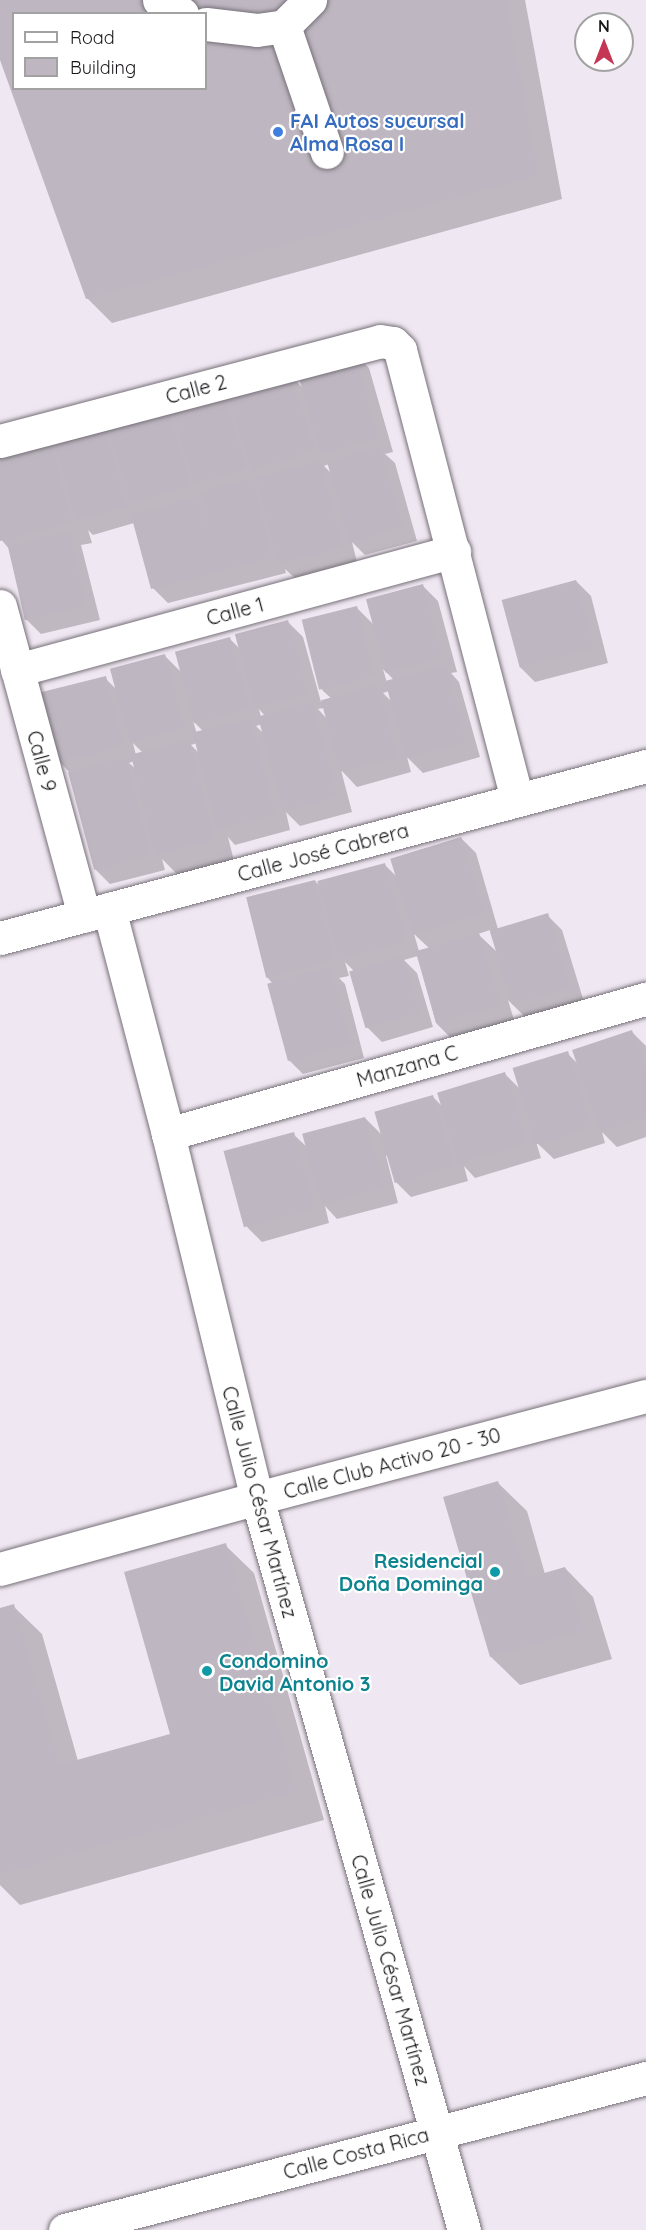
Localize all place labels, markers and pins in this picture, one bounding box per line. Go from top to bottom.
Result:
place label: FAI Autos sucursal Alma Rosa I [290,108,465,155]
marker: FAI Autos sucursal Alma Rosa I [271,125,285,139]
place label: Residencial Doña Dominga [339,1548,483,1595]
marker: Residencial Doña Dominga [488,1565,502,1579]
place label: Condomino David Antonio 3 [219,1648,370,1695]
marker: Condomino David Antonio 3 [200,1664,214,1678]

